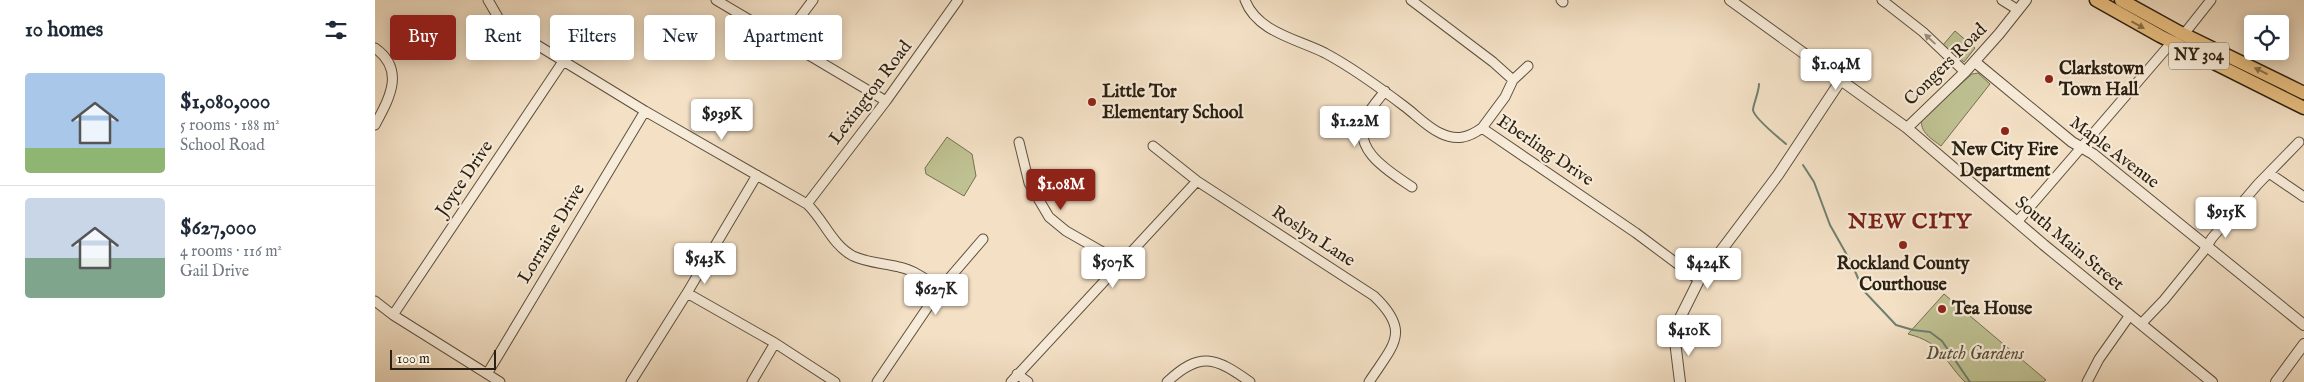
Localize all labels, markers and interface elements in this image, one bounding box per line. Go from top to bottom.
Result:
chip: Buy [390,15,456,60]
chip: Rent [466,15,540,60]
chip: Filters [550,15,634,60]
chip: New [644,15,715,60]
chip: Apartment [725,15,842,60]
map controls [2244,15,2289,60]
button: locate [2244,15,2289,60]
icon: filters [322,16,350,44]
text: 10 homes [25,17,103,44]
street label: Congers Road [1900,19,1992,111]
one-way arrow [2132,20,2145,29]
one-way arrow [1924,33,1936,45]
street label: Lexington Road [824,36,918,150]
road number: NY 304 [2169,42,2229,70]
pin: $1.04M [1795,48,1877,91]
text: $1.04M [1812,55,1861,75]
place label: Clarkstown Town Hall [2058,58,2145,102]
one-way arrow [2254,67,2268,75]
marker: Clarkstown Town Hall [2043,73,2055,85]
place label: Little Tor Elementary School [1102,81,1244,125]
text: $1,080,000 [180,89,270,116]
icon: home [65,93,125,153]
marker: Little Tor Elementary School [1086,96,1098,108]
pin: $939K [687,98,757,141]
text: $939K [702,105,742,125]
pin: $1.22M [1314,106,1396,148]
street label: Eberling Drive [1492,110,1598,192]
text: $1.22M [1331,112,1379,132]
street label: Maple Avenue [2065,112,2163,194]
text: 5 rooms · 188 m² [180,116,280,136]
marker: New City Fire Department [1999,125,2011,137]
text: School Road [180,136,265,156]
street label: Joyce Drive [430,137,499,223]
place label: New City Fire Department [1951,139,2059,183]
pin: $1.08M [1020,168,1102,211]
text: $1.08M [1037,175,1085,195]
street label: Lorraine Drive [513,180,591,288]
street label: South Main Street [2010,192,2128,296]
pin: $915K [2191,196,2261,239]
street label: Roslyn Lane [1267,201,1359,273]
text: $915K [2206,203,2246,223]
district label: NEW CITY [1847,208,1973,236]
text: $627,000 [180,215,256,242]
icon: home [65,218,125,278]
marker: Rockland County Courthouse [1897,239,1909,251]
text: 4 rooms · 116 m² [180,242,282,262]
pin: $543K [670,242,740,285]
pin: $507K [1078,246,1148,289]
pin: $424K [1673,248,1743,290]
text: $543K [685,249,725,269]
text: $507K [1092,253,1134,273]
place label: Rockland County Courthouse [1837,253,1971,297]
text: $424K [1686,254,1730,274]
text: Gail Drive [180,262,249,282]
pin: $627K [901,274,971,316]
text: $627K [915,280,957,300]
place label: Tea House [1951,298,2033,321]
marker: Tea House [1936,303,1948,315]
pin: $410K [1654,314,1724,357]
text: $410K [1668,321,1710,341]
park label: Dutch Gardens [1926,343,2025,366]
scale bar [390,347,496,370]
text: 100 m [397,350,430,368]

